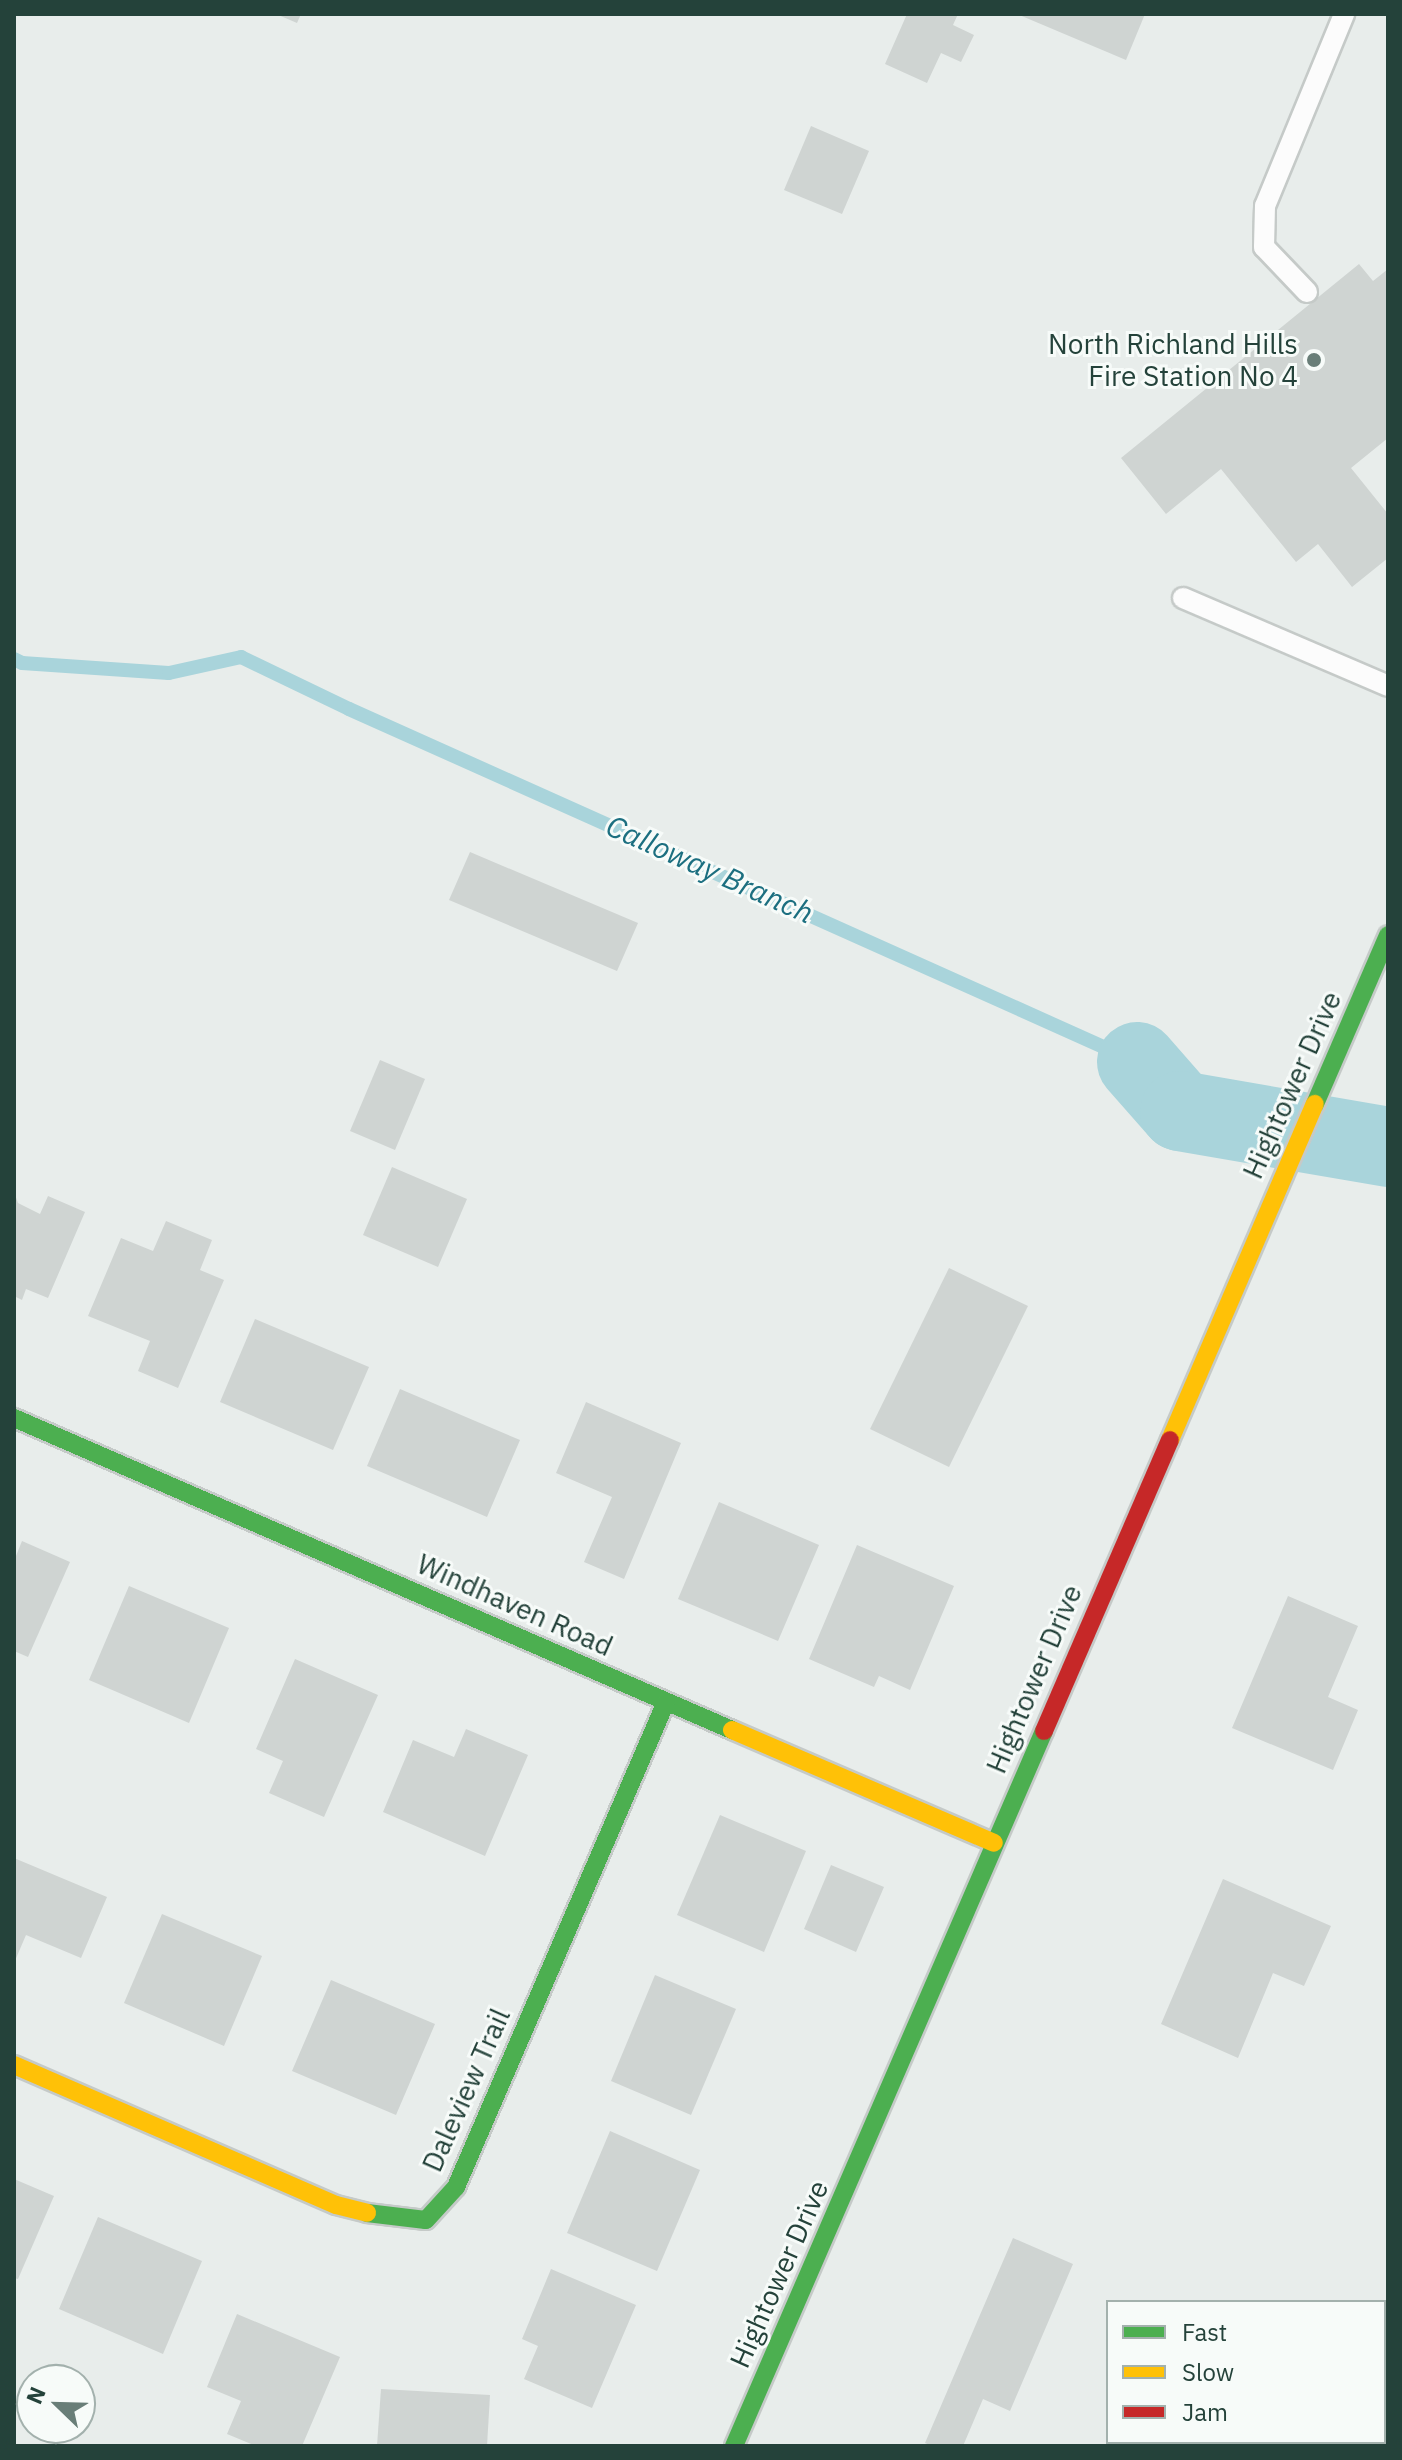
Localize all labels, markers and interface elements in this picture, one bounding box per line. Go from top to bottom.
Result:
place label: North Richland Hills Fire Station No 4 [1048,327,1298,393]
marker: North Richland Hills Fire Station No 4 [1305,351,1323,369]
water label: Calloway Branch [601,807,819,931]
street label: Hightower Drive [1236,986,1348,1184]
street label: Windhaven Road [412,1547,618,1663]
street label: Hightower Drive [979,1580,1089,1778]
street label: Daleview Trail [415,2003,517,2177]
street label: Hightower Drive [723,2175,835,2373]
legend [1106,2300,1386,2444]
text: Fast [1182,2316,1227,2348]
text: Slow [1182,2356,1234,2388]
north arrow [16,2364,96,2444]
text: N [19,2382,52,2408]
text: Jam [1182,2396,1228,2428]

